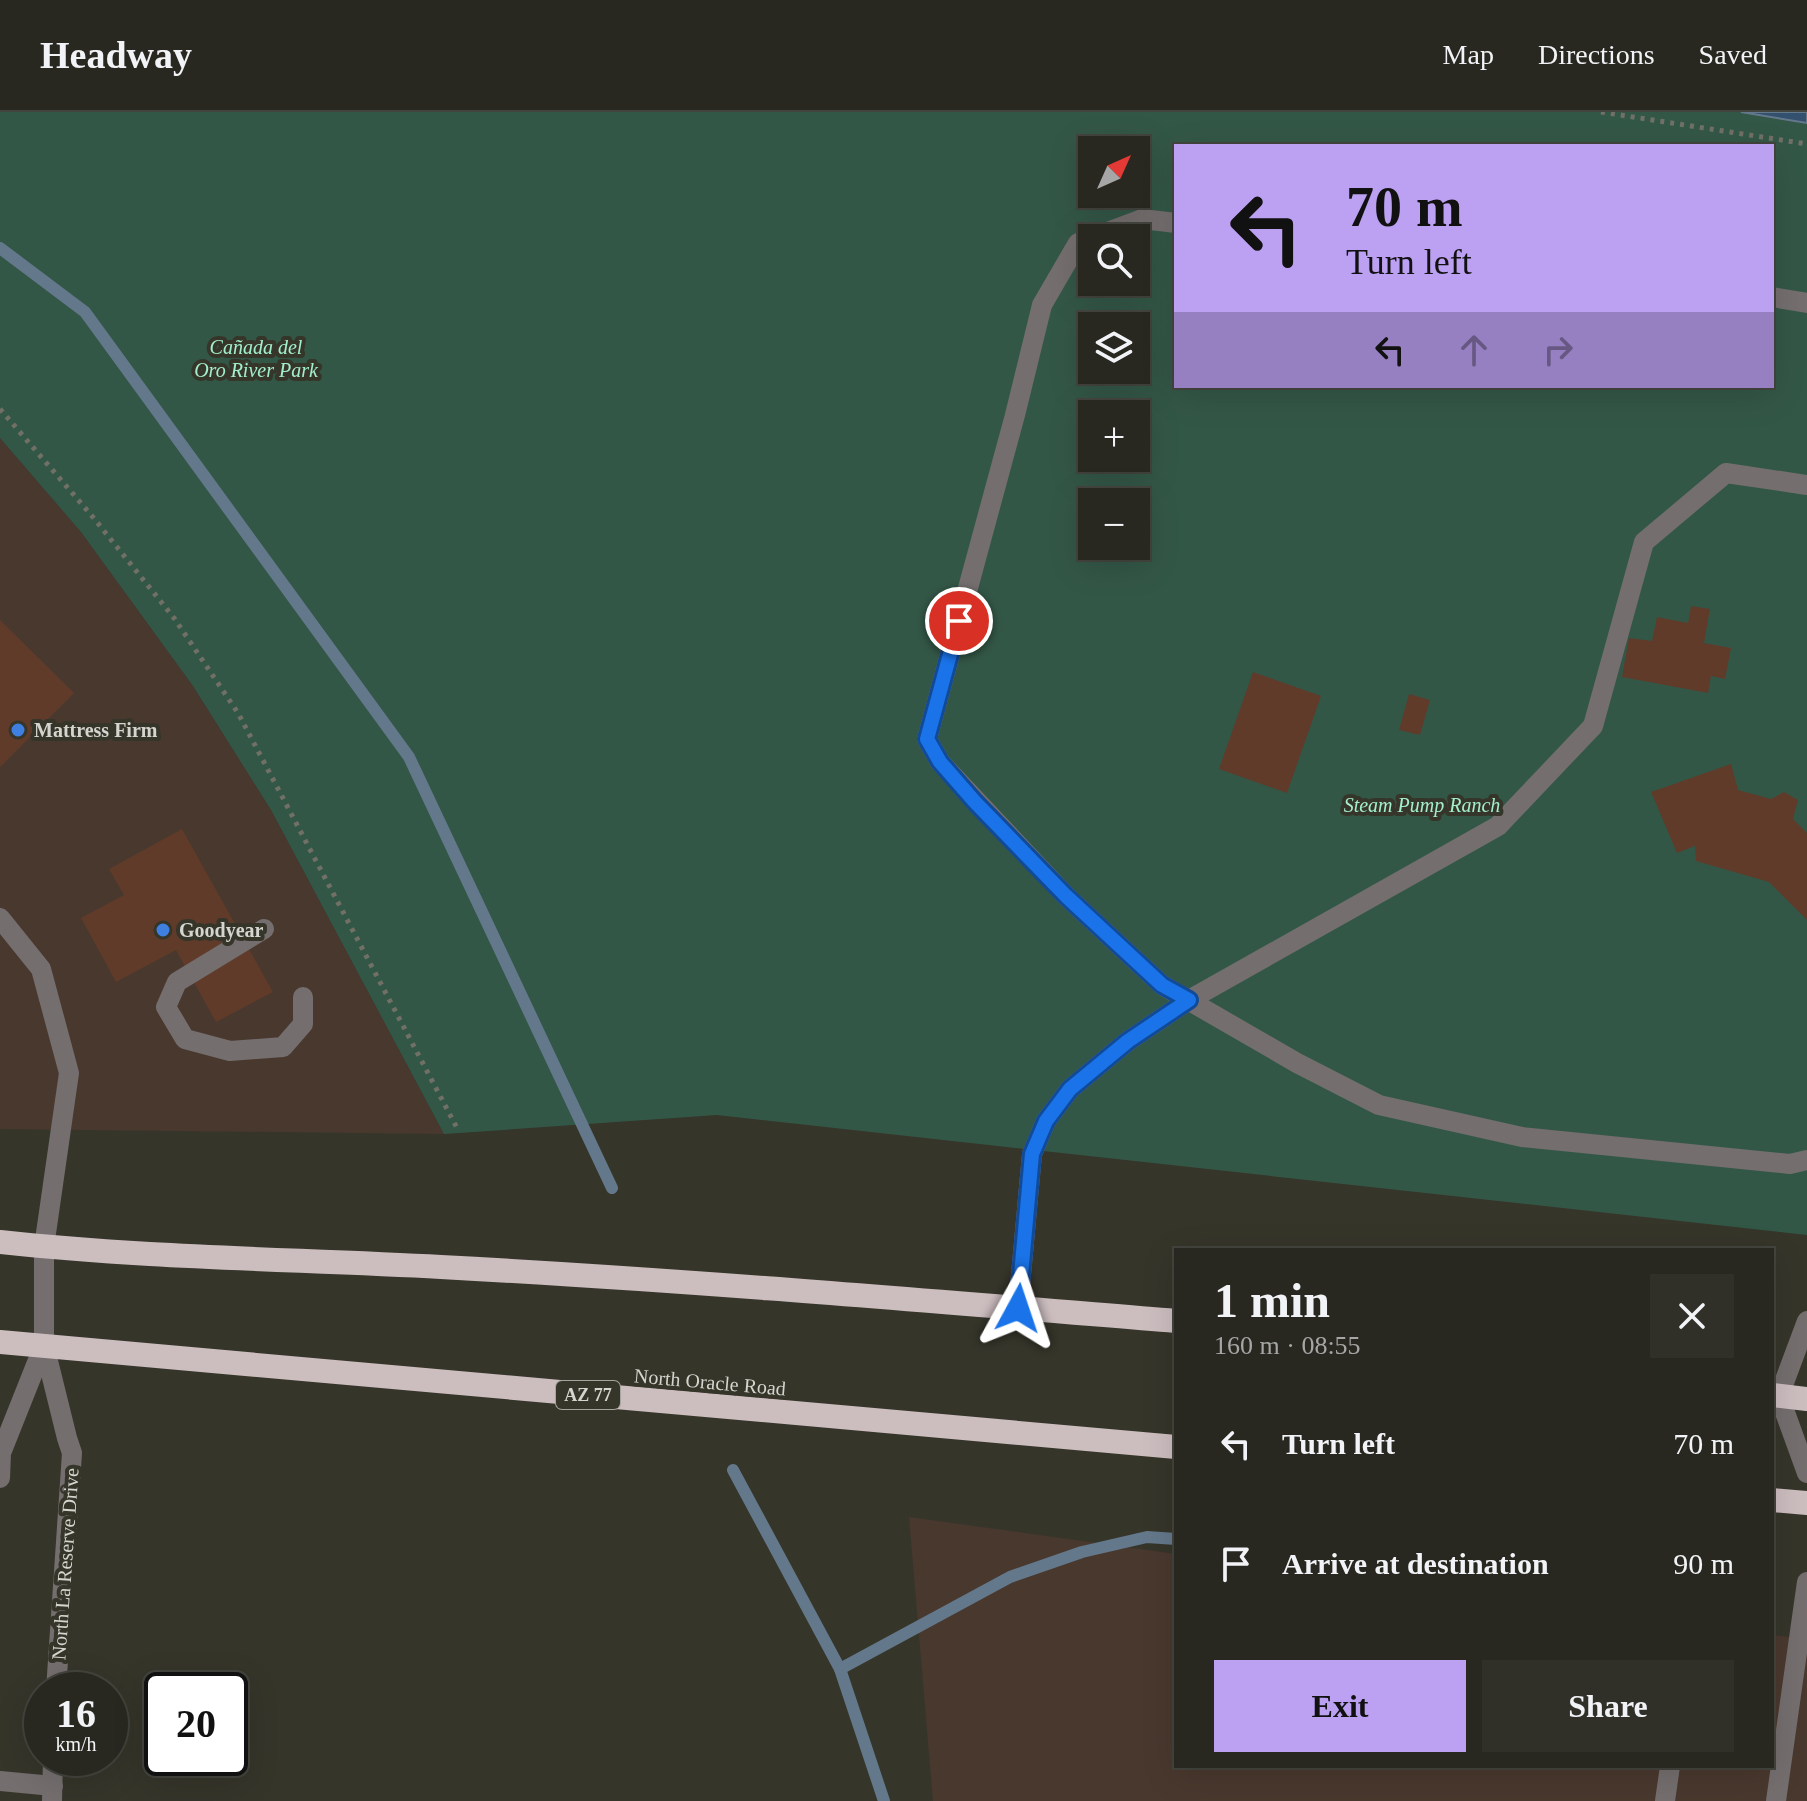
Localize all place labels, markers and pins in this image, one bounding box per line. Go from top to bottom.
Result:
pin [925,587,993,655]
place label: Mattress Firm [34,719,158,741]
marker: Mattress Firm [9,721,27,739]
place label: Goodyear [179,919,264,942]
marker: Goodyear [154,921,172,939]

